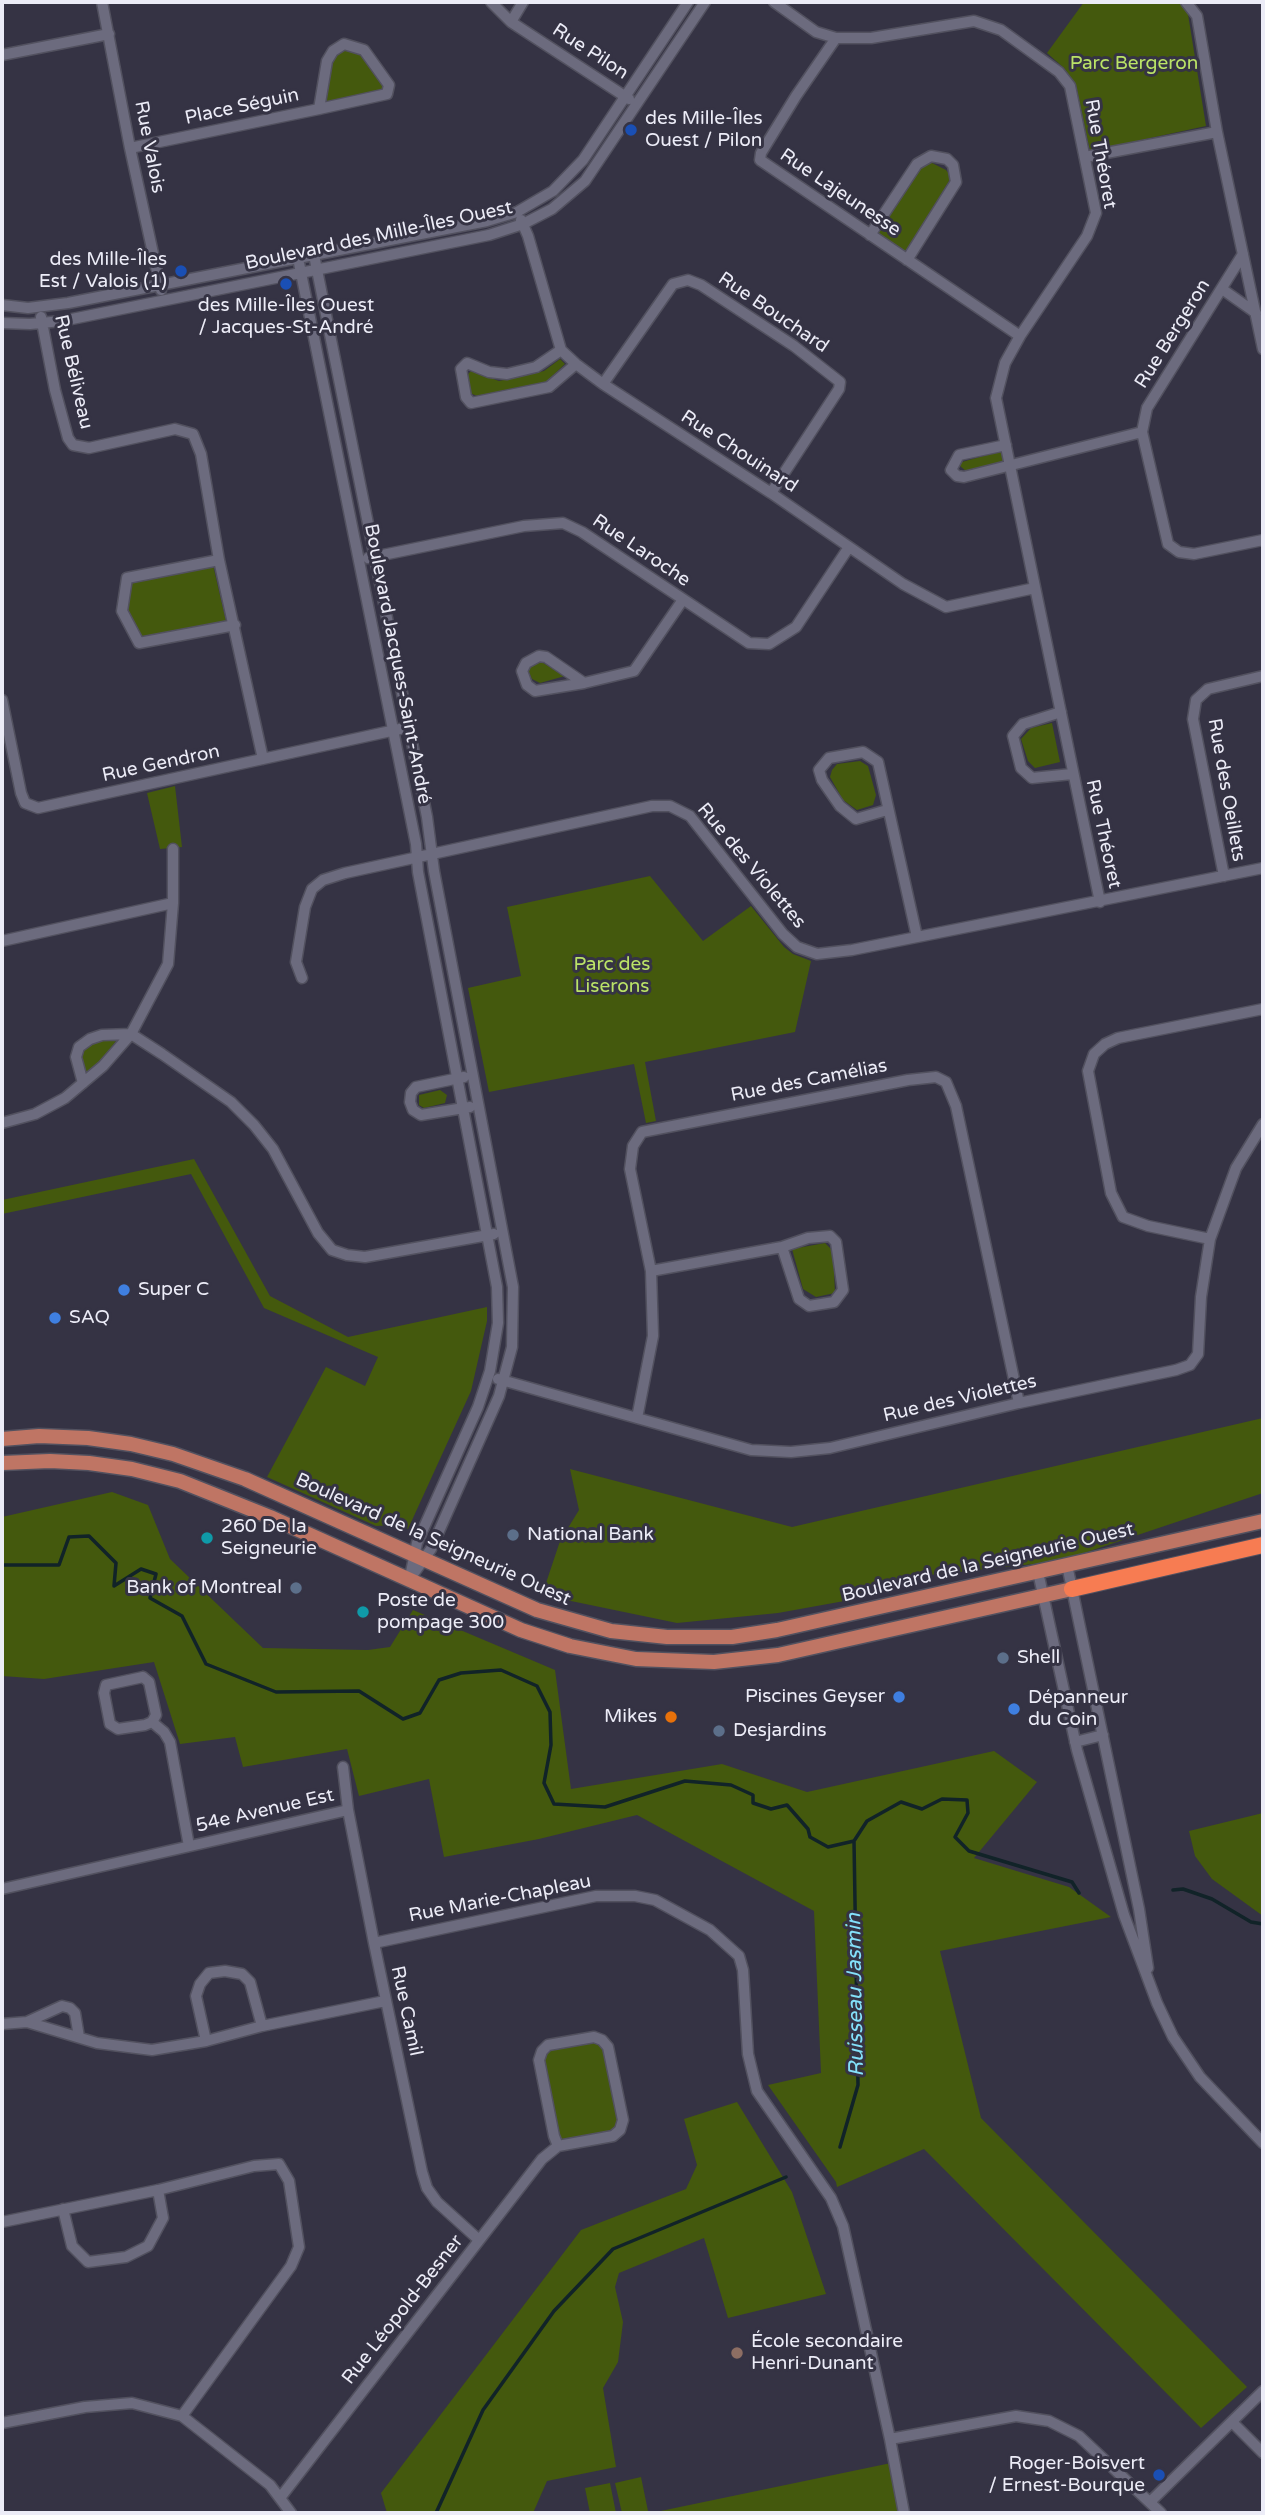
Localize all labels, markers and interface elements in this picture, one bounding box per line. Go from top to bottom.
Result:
street label: Rue Pilon [548,19,632,85]
park label: Parc Bergeron [1070,53,1198,75]
street label: Place Séguin [183,84,301,130]
street label: Rue Théoret [1079,97,1121,211]
street label: Rue Valois [129,99,169,195]
place label: des Mille-Îles Ouest / Pilon [645,108,762,152]
marker: des Mille-Îles Ouest / Pilon [623,122,639,138]
street label: Rue Lajeunesse [775,144,905,242]
street label: Boulevard des Mille-Îles Ouest [243,197,515,275]
place label: des Mille-Îles Est / Valois (1) [39,249,167,293]
marker: des Mille-Îles Est / Valois (1) [173,263,189,279]
street label: Rue Bouchard [713,268,833,358]
street label: Rue Bergeron [1130,275,1216,393]
marker: des Mille-Îles Ouest / Jacques-St-André [278,276,294,292]
place label: des Mille-Îles Ouest / Jacques-St-André [198,295,374,339]
street label: Rue Béliveau [49,312,97,432]
street label: Rue Chouinard [676,406,802,498]
street label: Rue Laroche [588,510,694,592]
street label: Boulevard Jacques-Saint-André [359,522,435,806]
street label: Rue des Oeillets [1202,717,1250,863]
street label: Rue Gendron [100,740,222,788]
street label: Rue Théoret [1080,777,1126,891]
street label: Rue des Violettes [692,799,810,933]
park label: Parc des Liserons [574,954,650,998]
street label: Rue des Camélias [729,1055,889,1107]
place label: Super C [138,1279,209,1301]
marker: Super C [116,1282,132,1298]
place label: SAQ [69,1307,110,1329]
marker: SAQ [47,1310,63,1326]
street label: Rue des Violettes [881,1370,1039,1428]
street label: Boulevard de la Seigneurie Ouest [292,1469,574,1611]
place label: 260 De la Seigneurie [221,1516,317,1560]
street label: Boulevard de la Seigneurie Ouest [840,1518,1136,1608]
place label: National Bank [527,1524,654,1546]
marker: National Bank [505,1527,521,1543]
marker: 260 De la Seigneurie [199,1530,215,1546]
place label: Bank of Montreal [126,1577,282,1599]
marker: Bank of Montreal [288,1580,304,1596]
place label: Poste de pompage 300 [377,1590,504,1634]
marker: Poste de pompage 300 [355,1604,371,1620]
place label: Shell [1017,1647,1060,1669]
marker: Shell [995,1650,1011,1666]
place label: Piscines Geyser [745,1686,885,1708]
place label: Dépanneur du Coin [1028,1687,1128,1731]
marker: Piscines Geyser [891,1689,907,1705]
marker: Dépanneur du Coin [1006,1701,1022,1717]
place label: Mikes [604,1706,657,1728]
marker: Mikes [663,1709,679,1725]
place label: Desjardins [733,1720,827,1742]
marker: Desjardins [711,1723,727,1739]
street label: 54e Avenue Est [194,1784,336,1838]
street label: Rue Marie-Chapleau [407,1870,593,1928]
water label: Ruisseau Jasmin [842,1913,870,2077]
street label: Rue Camil [385,1964,427,2058]
street label: Rue Léopold-Besner [338,2231,468,2389]
place label: École secondaire Henri-Dunant [751,2331,903,2375]
marker: École secondaire Henri-Dunant [729,2345,745,2361]
place label: Roger-Boisvert / Ernest-Bourque [988,2453,1145,2497]
marker: Roger-Boisvert / Ernest-Bourque [1151,2467,1167,2483]

